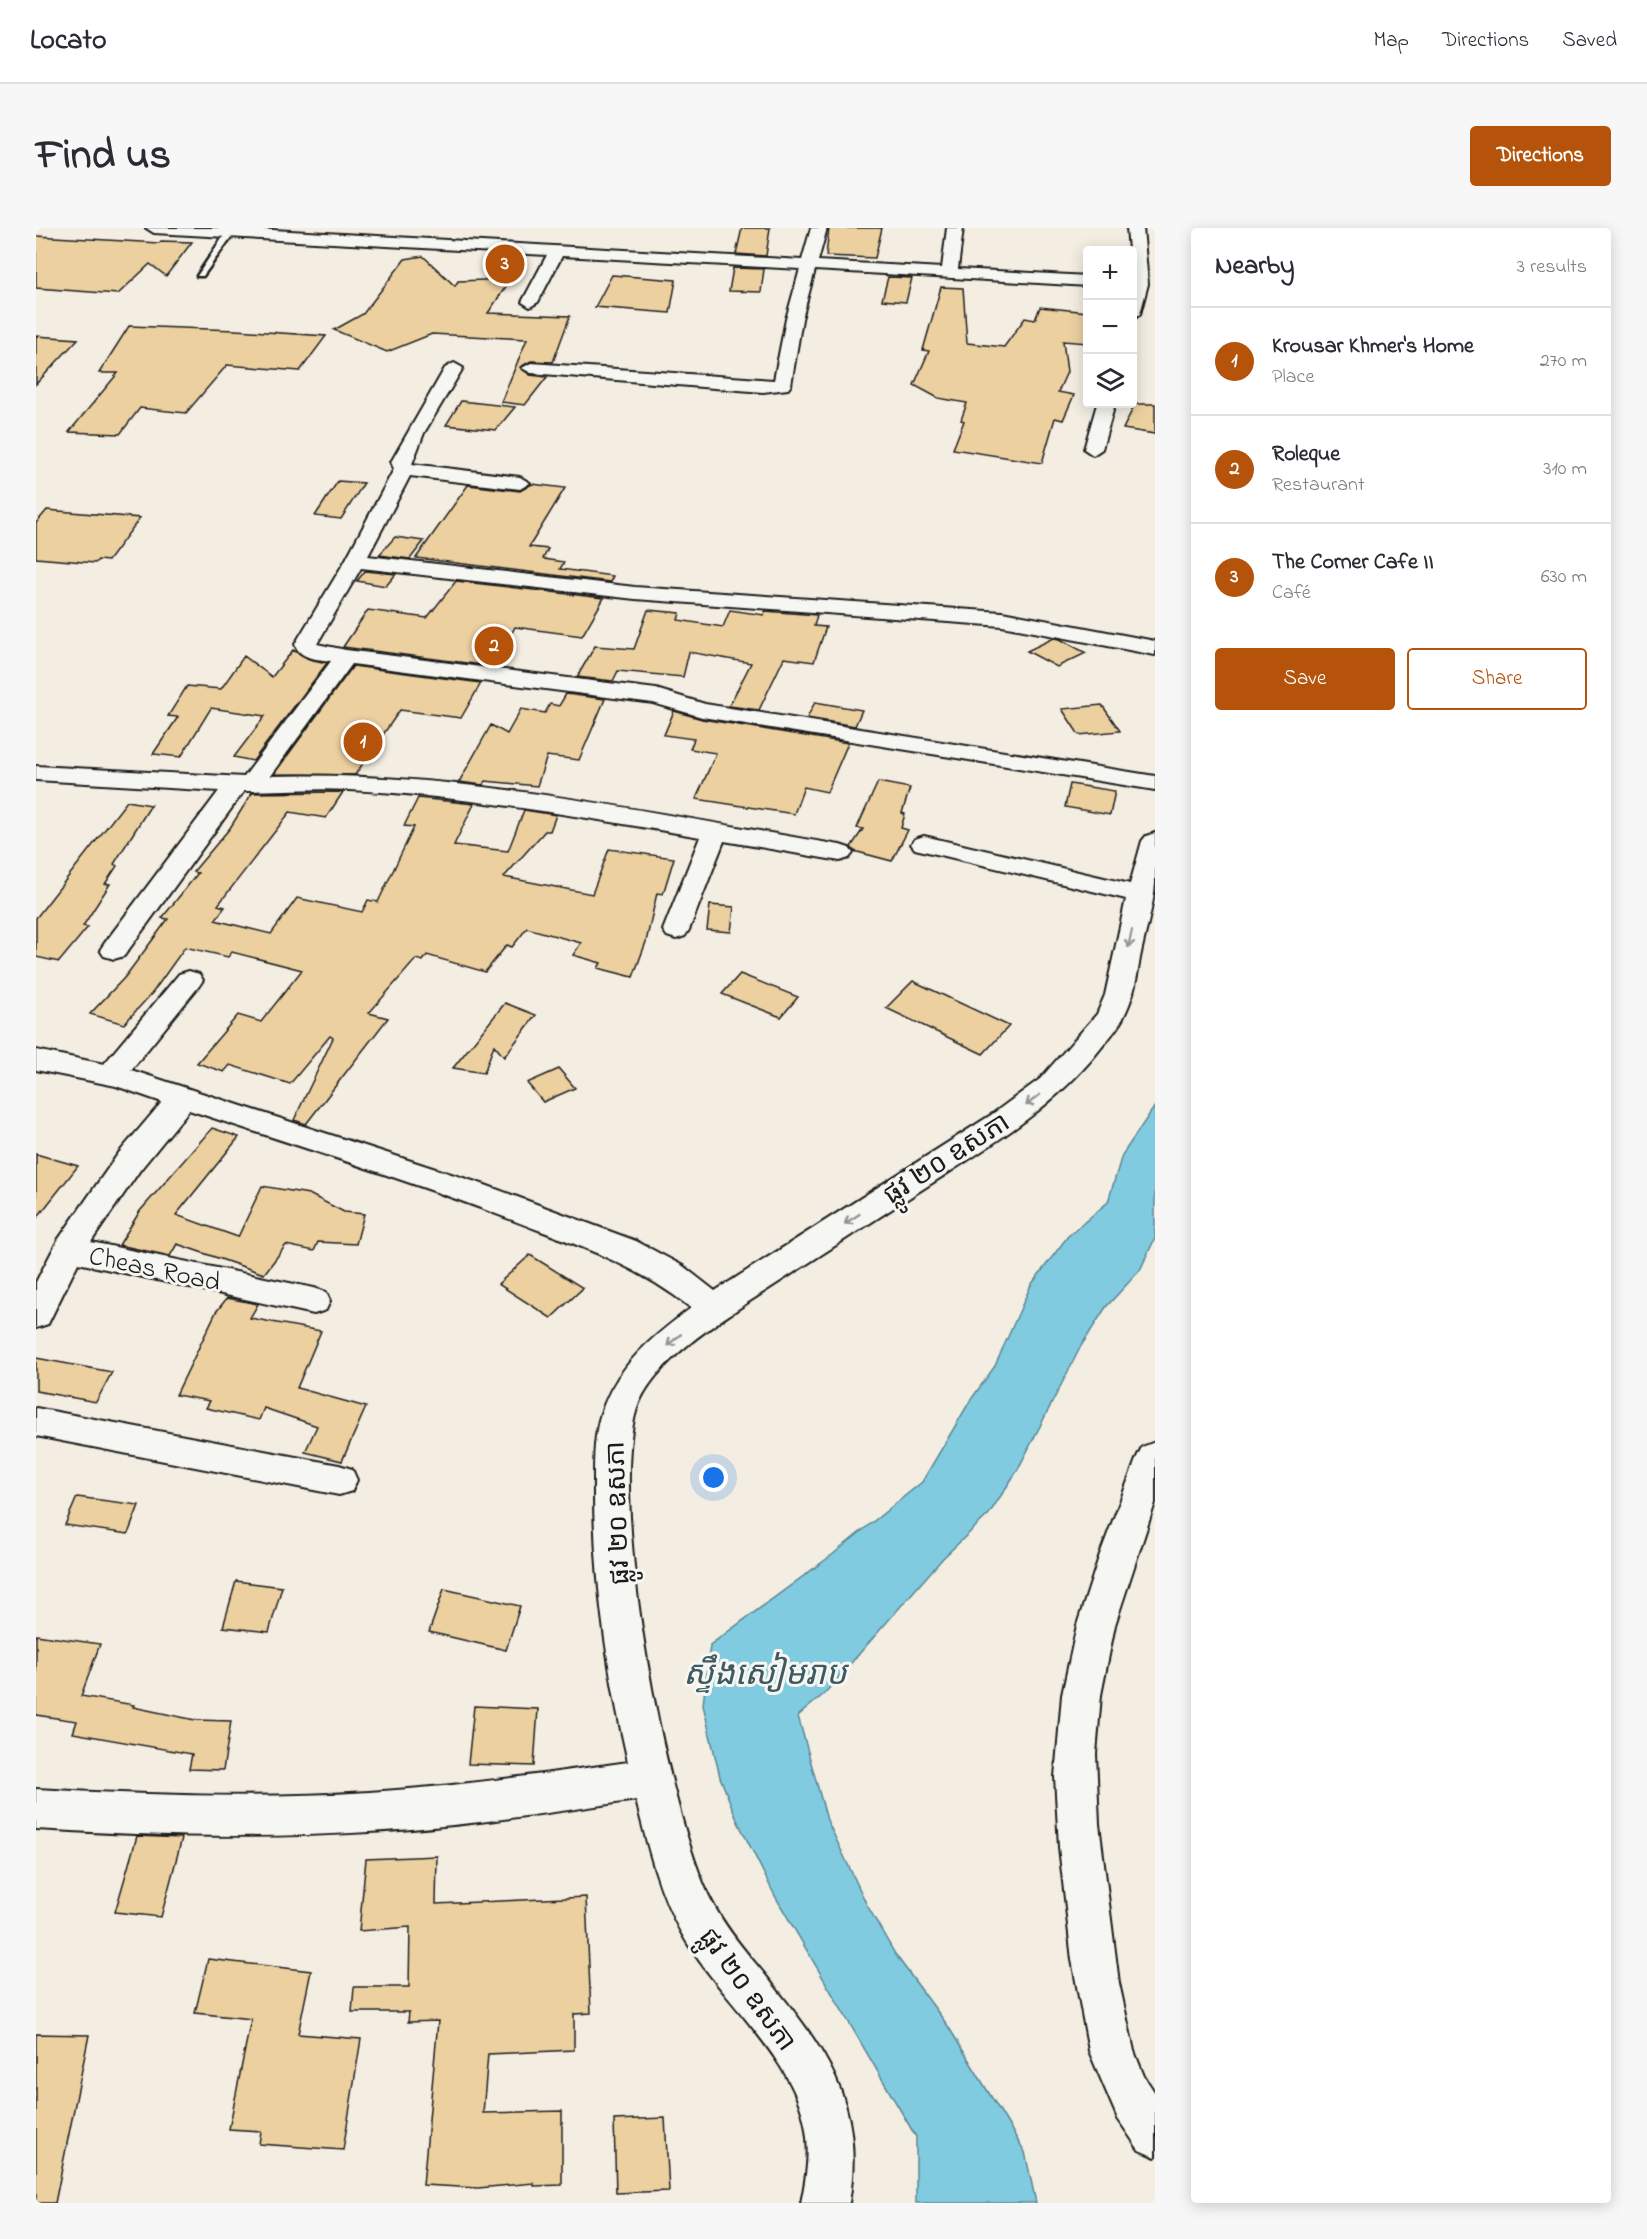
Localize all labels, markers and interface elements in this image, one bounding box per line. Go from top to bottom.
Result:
text: Locato [30,21,106,62]
text: Map [1373,26,1409,56]
text: Directions [1442,26,1529,56]
text: Saved [1562,26,1617,56]
text: Find us [36,126,171,187]
button: Directions [1470,126,1611,186]
pin: 3 [486,242,524,286]
map controls [1083,246,1137,408]
button: + [1083,246,1137,300]
text: Nearby [1215,248,1294,286]
text: 3 results [1517,253,1587,282]
button: − [1083,300,1137,354]
text: Krousar Khmer's Home [1272,331,1474,363]
text: 1 [1231,347,1238,376]
text: 270 m [1540,347,1587,376]
button: layers [1083,354,1137,408]
text: Place [1272,363,1314,392]
text: Roleque [1272,439,1340,471]
text: 2 [1230,455,1239,484]
text: 310 m [1543,455,1587,484]
text: Restaurant [1272,471,1365,500]
text: The Corner Cafe II [1272,547,1434,579]
text: 3 [1230,563,1239,592]
text: 630 m [1541,563,1587,592]
text: Café [1272,579,1311,608]
pin: 2 [474,624,514,668]
button: Save [1215,648,1395,710]
button: Share [1407,648,1587,710]
pin: 1 [344,720,382,764]
one-way arrow [1124,929,1136,948]
one-way arrow [1025,1094,1041,1107]
street label: ផ្លូវ ២០ ឧសភា [876,1105,1019,1217]
one-way arrow [844,1212,861,1225]
street label: Cheas Road [85,1237,224,1303]
one-way arrow [667,1333,682,1347]
street label: ផ្លូវ ២០ ឧសភា [597,1440,643,1586]
your location [699,1463,728,1492]
water label: ស្ទឹងសៀមរាប [683,1652,850,1700]
street label: ផ្លូវ ២០ ឧសភា [686,1921,804,2061]

